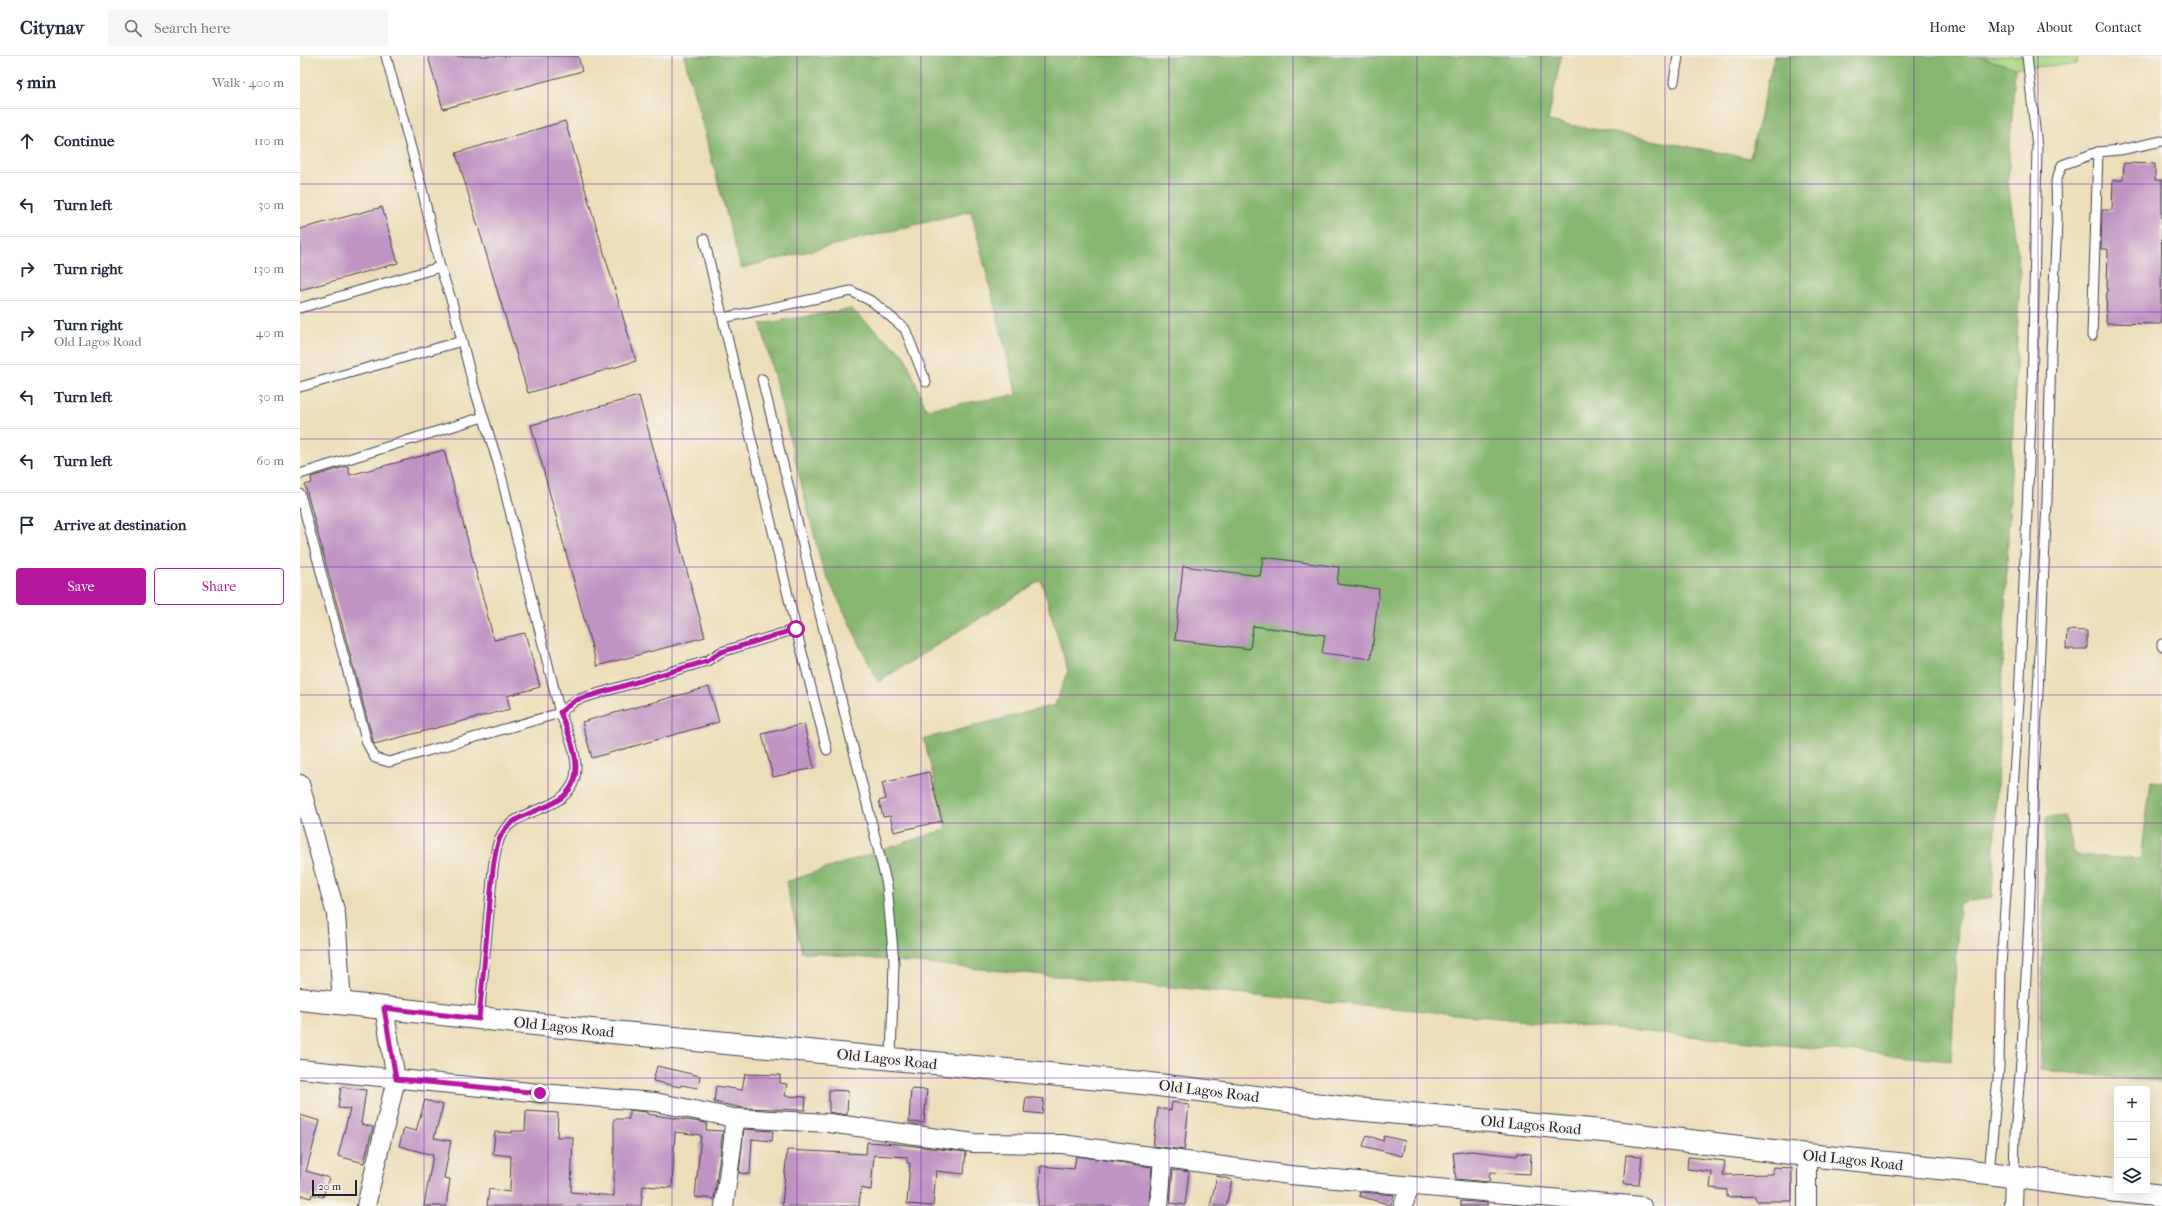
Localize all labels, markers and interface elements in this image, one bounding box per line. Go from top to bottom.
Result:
search box [108,10,388,46]
text: Citynav [20,17,84,39]
icon: search [122,17,144,39]
text: Search here [154,19,230,37]
text: Home [1929,19,1966,36]
text: Map [1988,19,2015,36]
text: About [2037,19,2073,36]
text: Contact [2095,19,2142,36]
text: 5 min [16,72,56,92]
text: Walk · 400 m [212,75,284,90]
icon: ahead [16,130,38,152]
text: Continue [54,132,114,150]
text: 110 m [254,133,284,148]
icon: left [16,194,38,216]
text: Turn left [54,196,112,214]
text: 30 m [258,197,284,212]
icon: right [16,258,38,280]
text: Turn right [54,260,123,278]
text: 130 m [253,261,284,276]
text: Turn right [54,316,123,334]
icon: right [16,322,38,344]
text: 40 m [256,325,284,340]
text: Old Lagos Road [54,334,142,349]
icon: left [16,386,38,408]
text: Turn left [54,388,112,406]
text: 30 m [258,389,284,404]
icon: left [16,450,38,472]
text: Turn left [54,452,112,470]
text: 60 m [256,453,284,468]
icon: arrive [16,514,38,536]
text: Arrive at destination [54,516,186,534]
button: Save [16,568,146,605]
button: Share [154,568,284,605]
route start [787,620,805,638]
street label: Old Lagos Road [513,1013,616,1041]
street label: Old Lagos Road [836,1045,939,1073]
street label: Old Lagos Road [1158,1076,1261,1106]
route end [531,1084,549,1102]
map controls [2114,1086,2150,1194]
button: + [2114,1086,2150,1122]
street label: Old Lagos Road [1480,1112,1583,1138]
button: − [2114,1122,2150,1158]
street label: Old Lagos Road [1802,1146,1905,1174]
button: layers [2114,1158,2150,1194]
scale bar [312,1178,357,1197]
text: 20 m [318,1180,341,1193]

